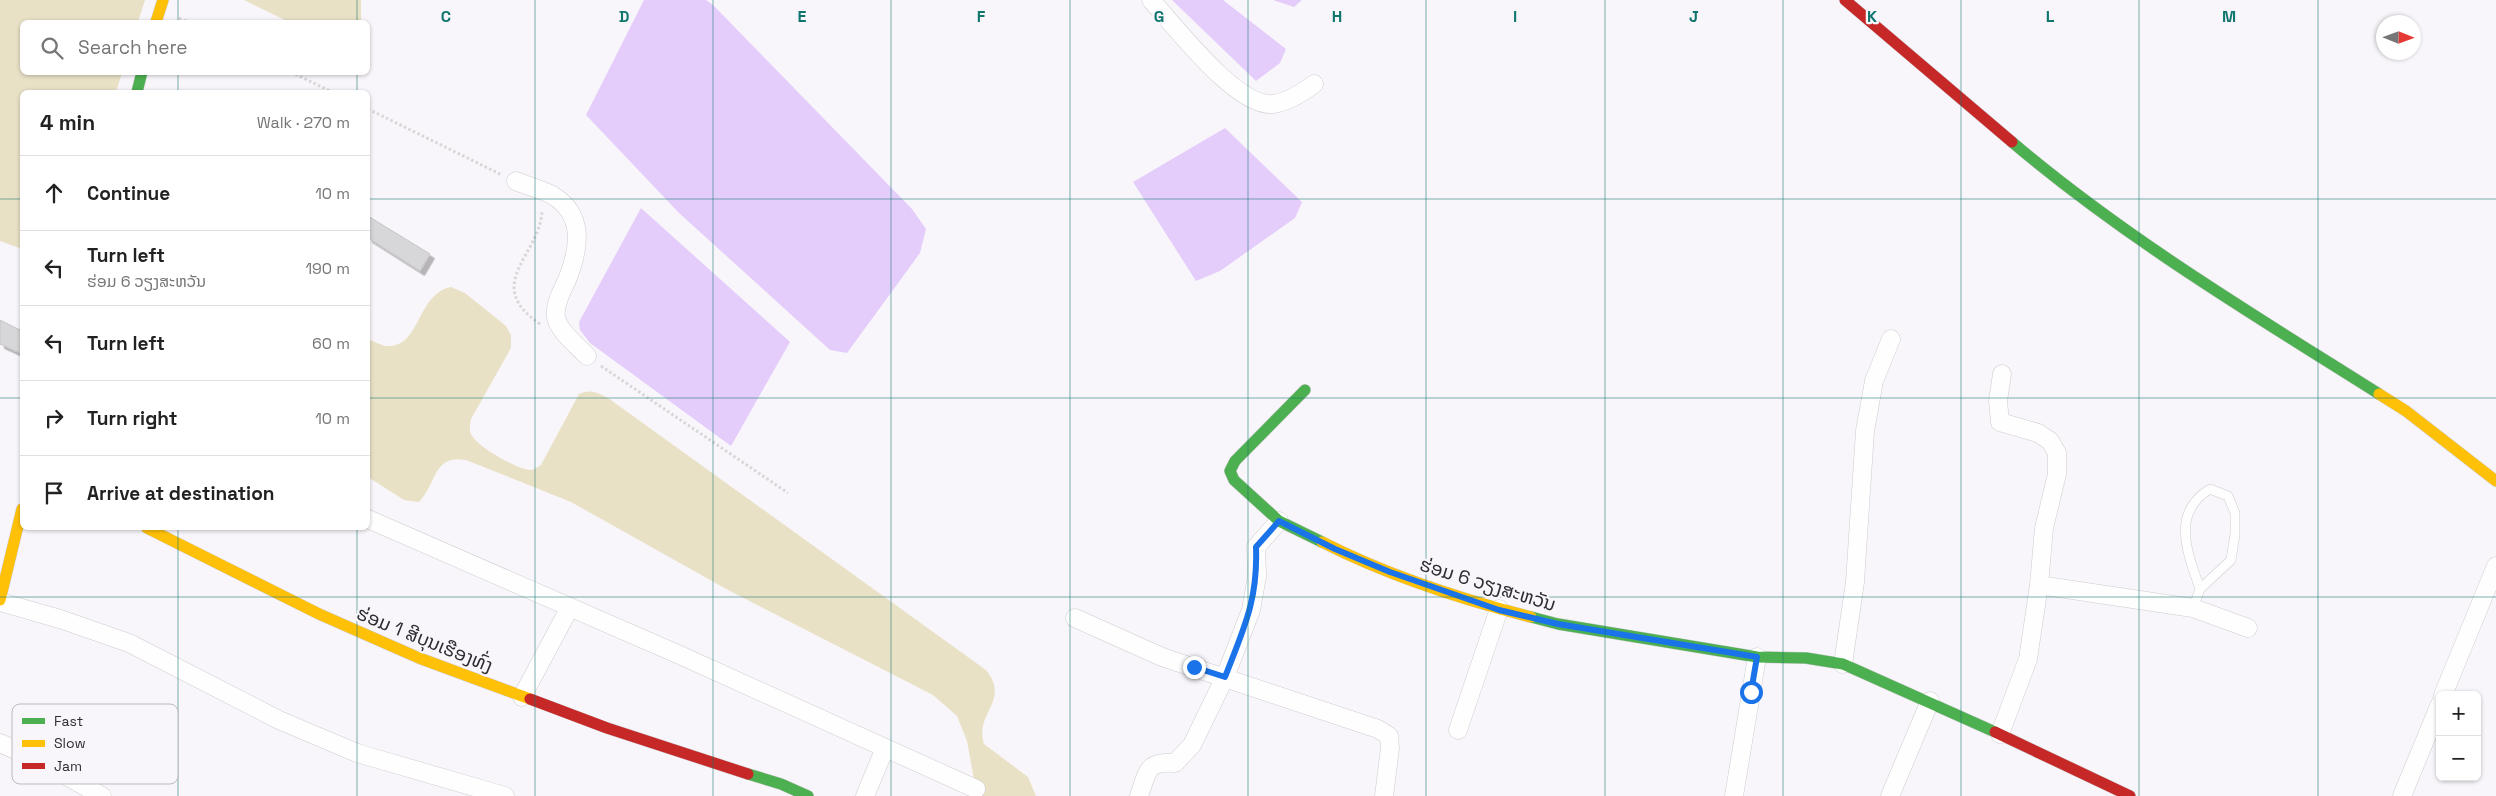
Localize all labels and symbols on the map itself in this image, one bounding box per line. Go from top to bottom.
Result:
text: C [441,6,451,27]
text: D [619,6,629,27]
text: E [798,6,807,27]
text: F [977,6,986,27]
text: G [1154,6,1164,27]
text: H [1332,6,1342,27]
text: I [1513,6,1517,27]
text: J [1689,6,1699,27]
text: K [1867,6,1877,27]
text: L [2046,6,2055,27]
text: M [2222,6,2236,27]
north arrow [2376,15,2421,60]
street label: ຮ່ອມ 6 ວຽງສະຫວັນ [1417,552,1559,617]
street label: ຮ່ອມ 1 ສີບຸນເຮືອງທົ່ງ [353,600,497,678]
route end [1183,656,1206,679]
route start [1740,681,1763,704]
legend [12,704,178,784]
text: Fast [54,712,83,730]
text: Slow [54,734,86,752]
text: Jam [54,757,82,775]

